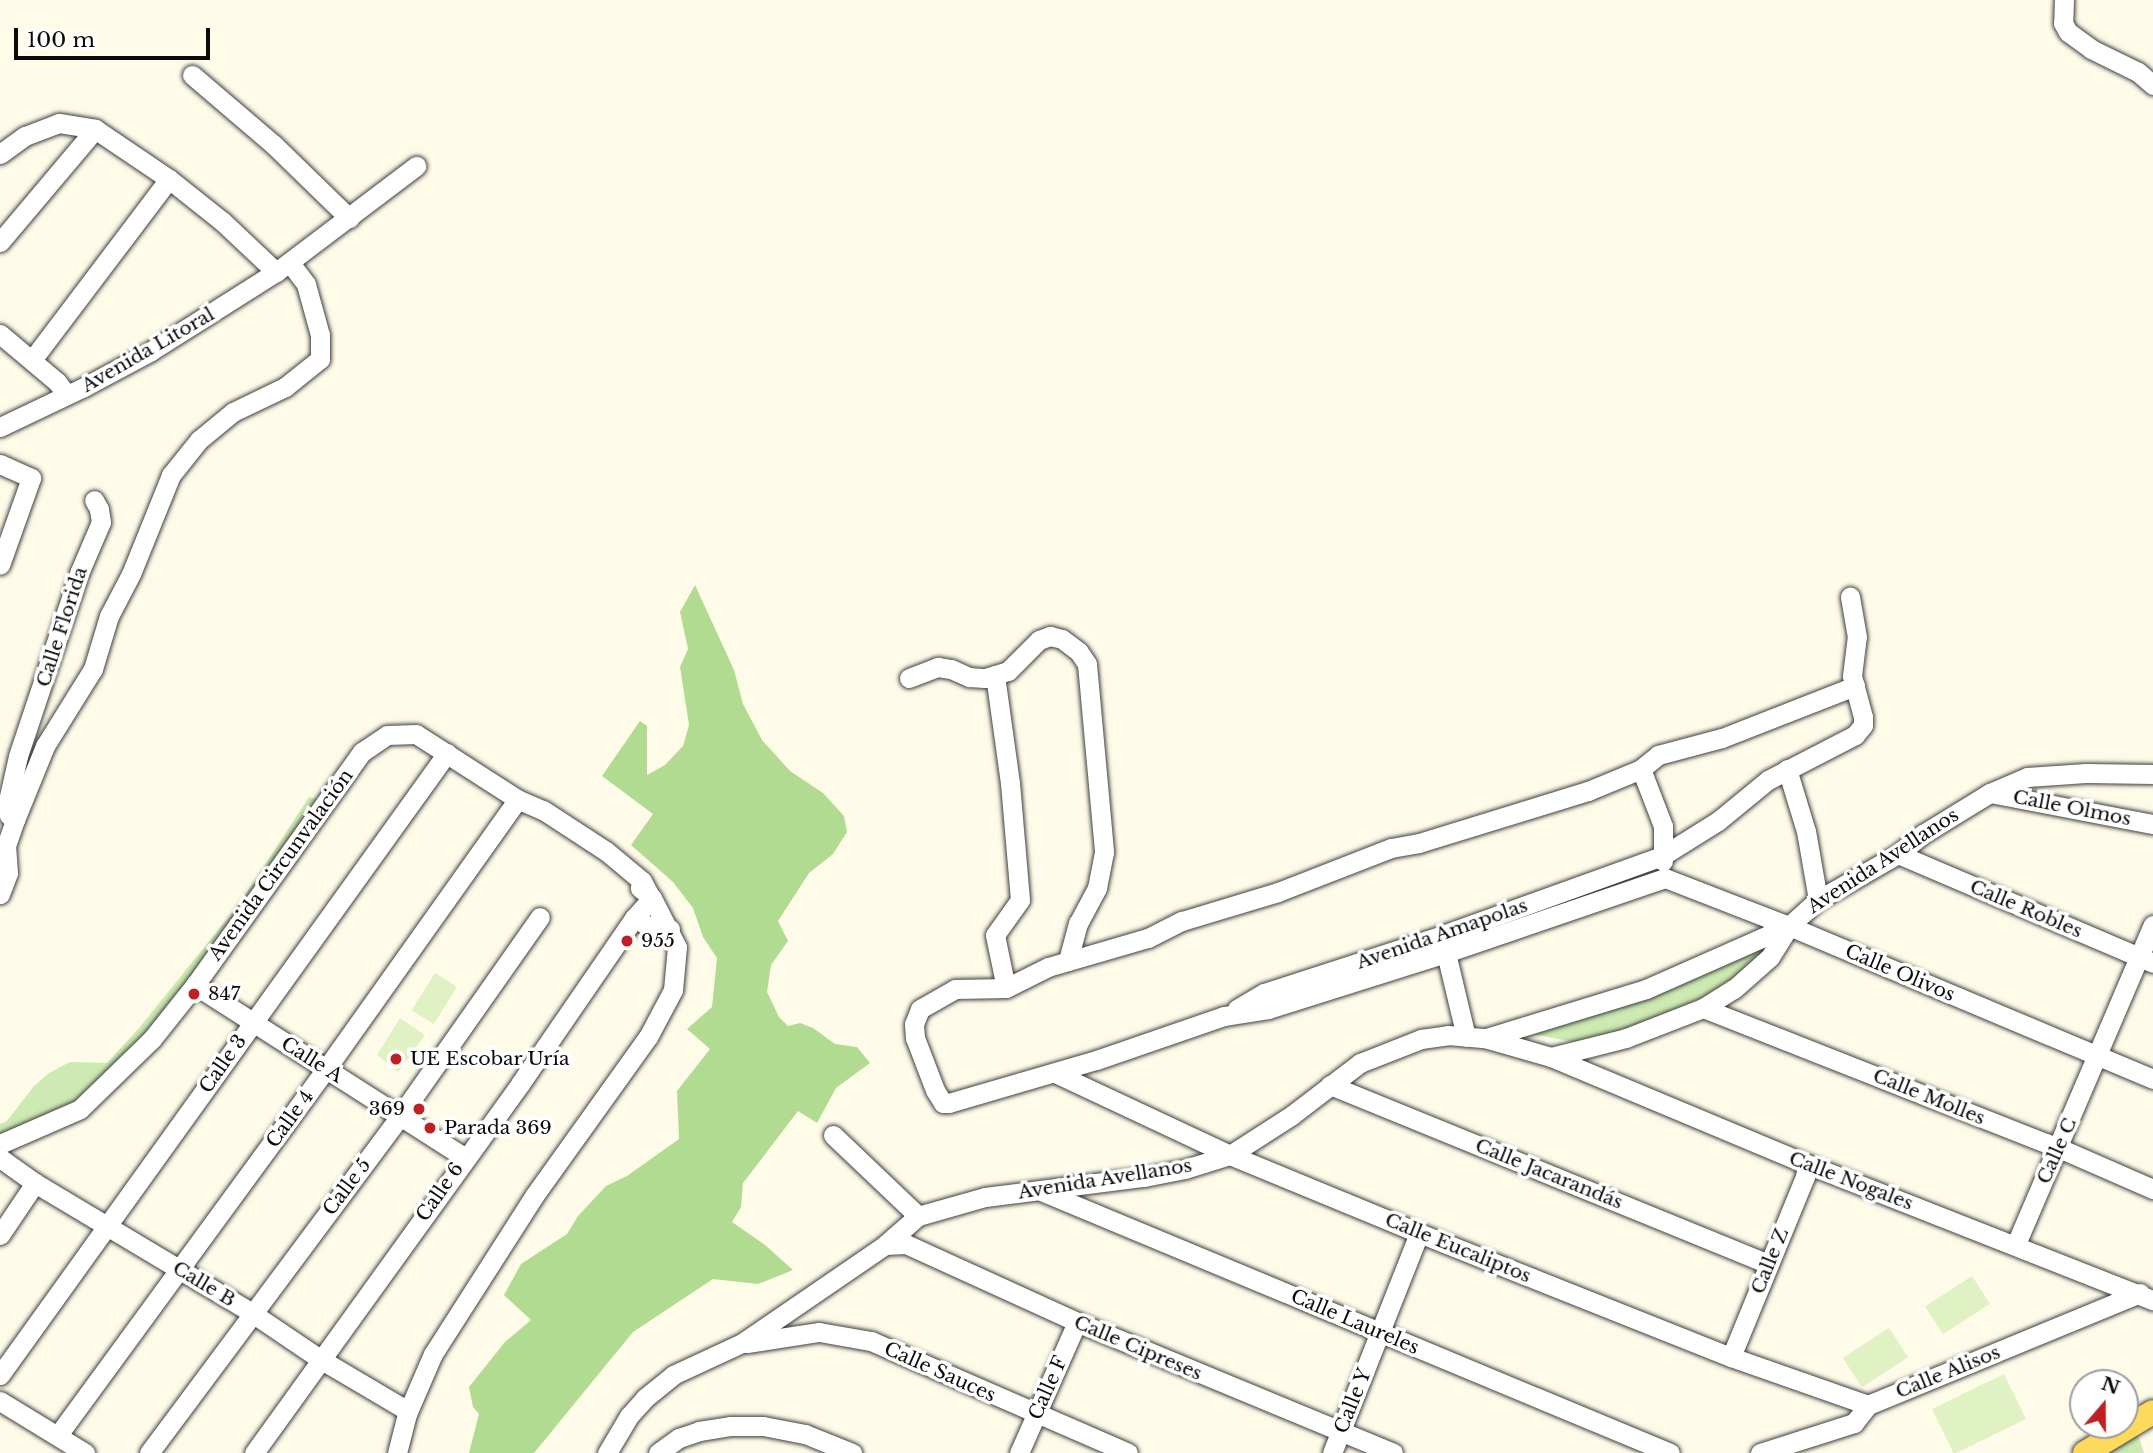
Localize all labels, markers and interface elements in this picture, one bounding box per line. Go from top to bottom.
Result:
scale bar [18,14,214,58]
text: 100 m [27,27,95,53]
street label: Avenida Litoral [77,303,219,397]
street label: Calle Florida [32,564,92,690]
street label: Avenida Circunvalación [204,765,358,965]
street label: Calle Olmos [2011,785,2133,831]
street label: Avenida Avellanos [1803,803,1963,919]
street label: Calle Robles [1966,875,2086,943]
street label: Avenida Amapolas [1353,894,1531,974]
place label: 955 [641,930,675,952]
marker: 955 [619,933,635,949]
street label: Calle Olivos [1842,940,1958,1006]
place label: 847 [208,983,240,1005]
marker: 847 [186,986,202,1002]
street label: Calle 3 [195,1030,251,1098]
street label: Calle A [277,1032,347,1088]
place label: UE Escobar Uría [410,1048,570,1070]
marker: UE Escobar Uría [388,1051,404,1067]
street label: Calle Molles [1870,1064,1988,1130]
street label: Calle 4 [262,1086,318,1152]
place label: 369 [369,1098,405,1120]
marker: 369 [411,1101,427,1117]
street label: Calle C [2032,1115,2082,1187]
place label: Parada 369 [444,1117,552,1139]
marker: Parada 369 [422,1120,438,1136]
street label: Calle Jacarandás [1472,1134,1626,1214]
street label: Calle Nogales [1786,1147,1916,1215]
street label: Calle 5 [318,1154,376,1220]
street label: Avenida Avellanos [1016,1154,1194,1204]
street label: Calle 6 [412,1158,468,1226]
street label: Calle Eucaliptos [1382,1208,1534,1288]
street label: Calle Z [1746,1225,1794,1297]
street label: Calle B [169,1256,239,1312]
street label: Calle Laureles [1288,1285,1422,1359]
street label: Calle Cipreses [1071,1311,1205,1385]
street label: Calle Sauces [881,1337,999,1407]
street label: Calle Alisos [1892,1341,2004,1403]
street label: Calle F [1024,1353,1072,1423]
street label: Calle Y [1330,1365,1376,1437]
north arrow [2069,1369,2139,1439]
text: N [2098,1372,2123,1400]

